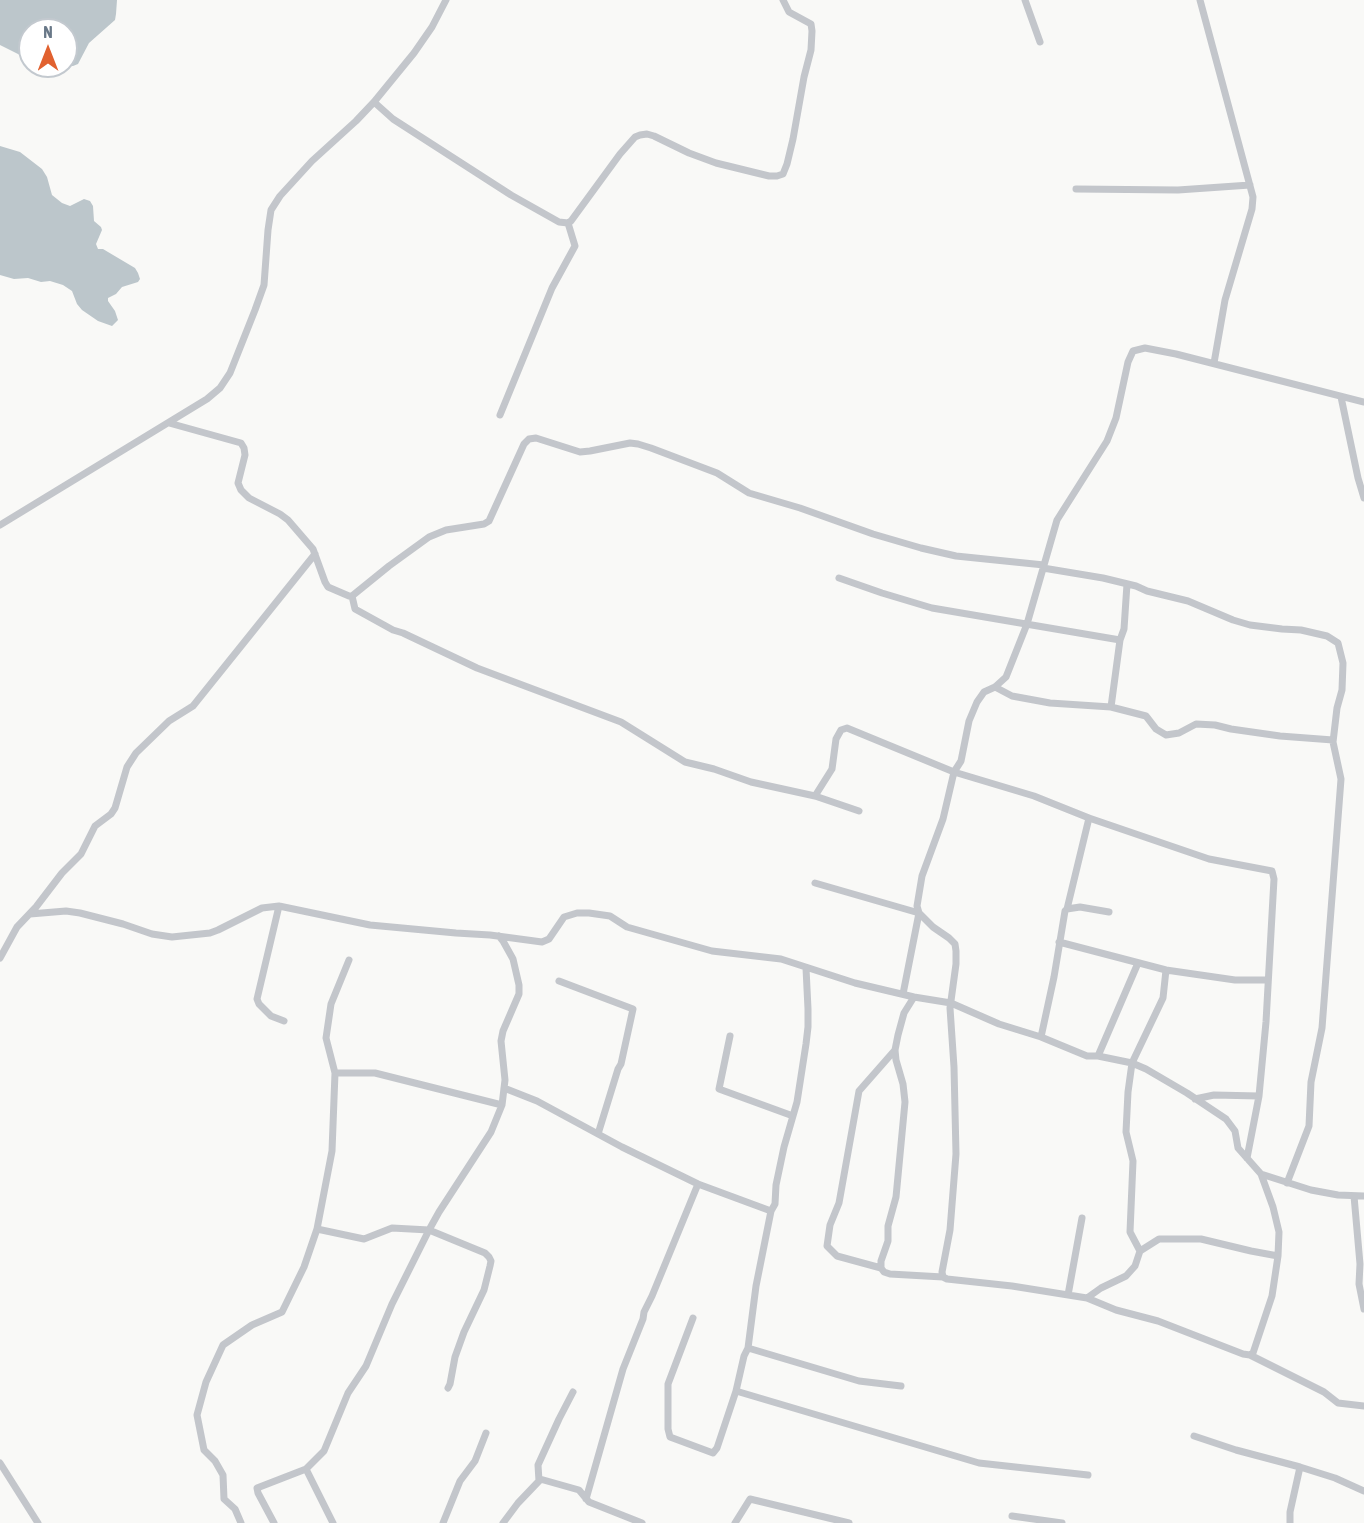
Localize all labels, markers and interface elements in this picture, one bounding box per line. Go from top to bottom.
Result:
north arrow [18,18,78,78]
text: N [43,23,53,41]

